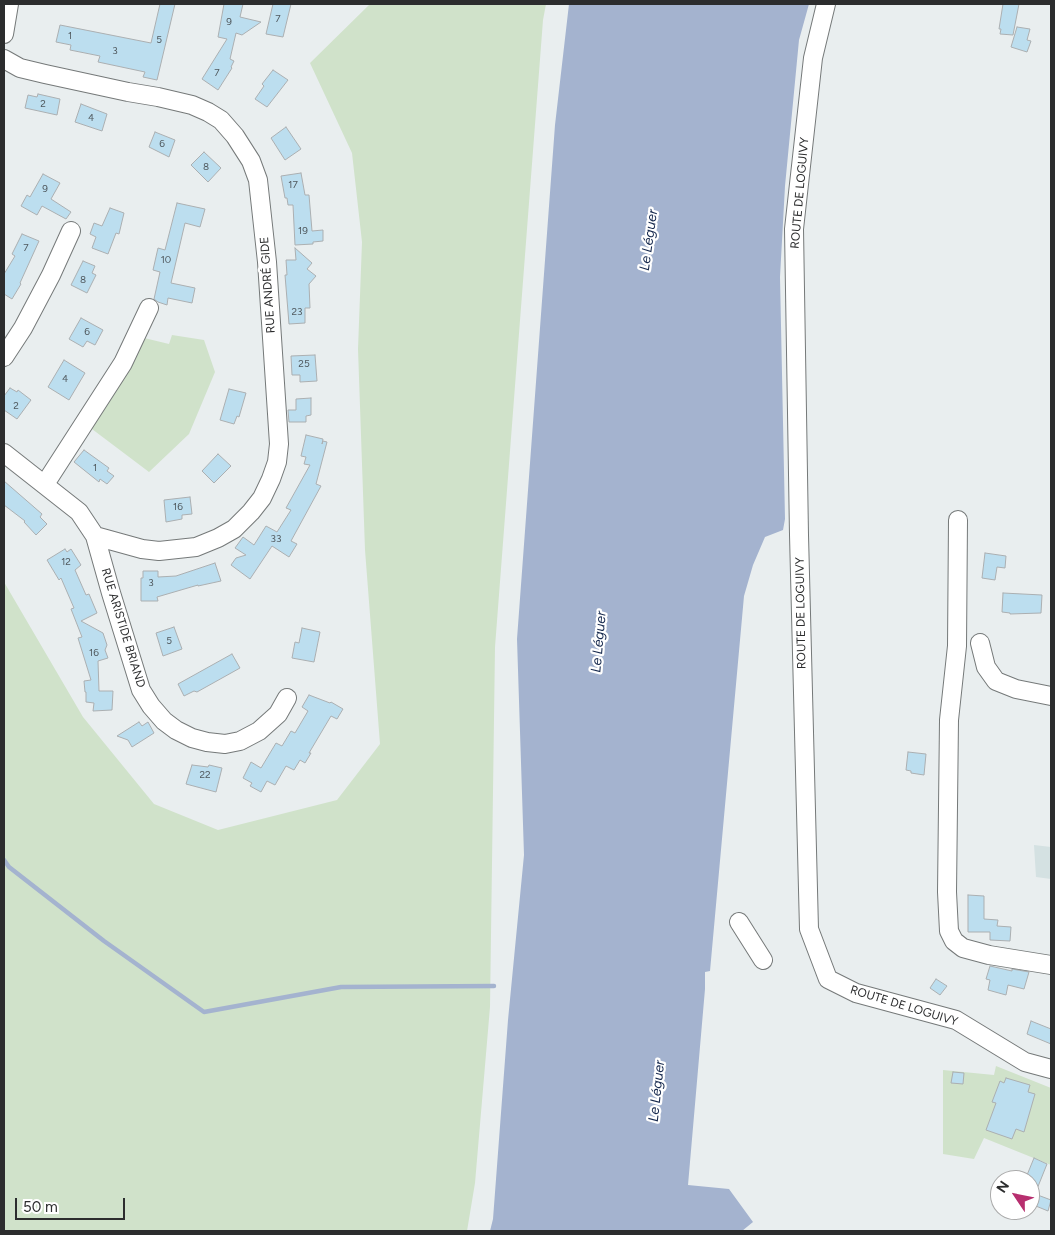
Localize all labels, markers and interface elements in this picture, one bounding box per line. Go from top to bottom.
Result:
house number: 7 [275,13,281,25]
house number: 9 [226,16,232,28]
house number: 1 [68,30,72,42]
house number: 5 [156,34,162,46]
house number: 3 [112,45,118,57]
house number: 7 [214,67,220,79]
house number: 2 [40,98,46,110]
house number: 4 [88,112,94,124]
street label: ROUTE DE LOGUIVY [788,137,812,249]
house number: 6 [159,138,165,150]
house number: 8 [203,161,209,173]
house number: 17 [288,179,298,191]
house number: 9 [42,183,48,195]
water label: Le Léguer [636,208,662,272]
house number: 19 [298,225,308,237]
street label: RUE ANDRÉ GIDE [257,236,279,334]
house number: 7 [23,242,29,254]
house number: 10 [161,254,171,266]
house number: 8 [80,274,86,286]
house number: 23 [291,306,303,318]
house number: 6 [84,326,90,338]
house number: 25 [298,358,310,370]
house number: 4 [62,373,68,385]
house number: 2 [13,400,19,412]
house number: 1 [93,462,97,474]
house number: 16 [173,501,183,513]
house number: 33 [271,533,281,545]
house number: 12 [61,556,71,568]
street label: ROUTE DE LOGUIVY [793,557,809,669]
street label: RUE ARISTIDE BRIAND [98,566,148,690]
house number: 3 [148,577,154,589]
water label: Le Léguer [588,611,610,673]
house number: 5 [166,635,172,647]
house number: 16 [89,647,99,659]
house number: 22 [199,769,211,781]
street label: ROUTE DE LOGUIVY [848,983,960,1029]
water label: Le Léguer [645,1059,669,1123]
north arrow [990,1170,1040,1220]
text: N [993,1178,1013,1196]
scale bar [18,1188,128,1220]
text: 50 m [23,1198,58,1216]

